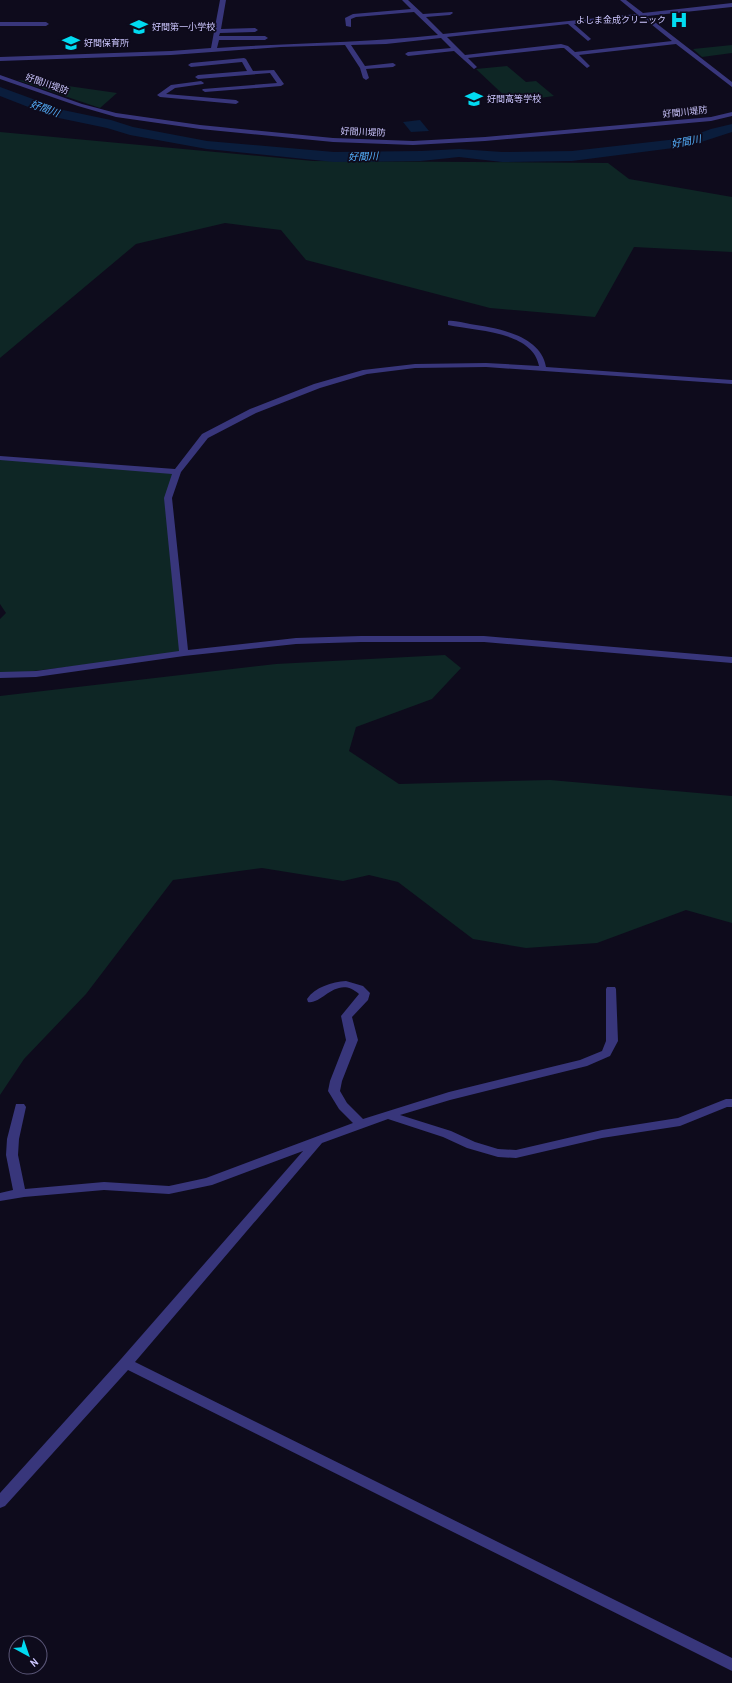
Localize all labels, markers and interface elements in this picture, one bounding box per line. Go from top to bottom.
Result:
hospital icon: よしま金成クリニック [669,10,689,30]
place label: よしま金成クリニック [576,14,666,26]
school or university icon: 好間第一小学校 [129,17,149,37]
place label: 好間第一小学校 [152,21,215,33]
school or university icon: 好間保育所 [61,33,81,53]
place label: 好間保育所 [84,37,129,49]
street label: 好間川堤防 [24,71,70,97]
school or university icon: 好間高等学校 [464,89,484,109]
place label: 好間高等学校 [487,93,541,105]
water label: 好間川 [29,97,62,120]
street label: 好間川堤防 [662,104,708,120]
street label: 好間川堤防 [340,125,386,139]
water label: 好間川 [670,132,703,151]
water label: 好間川 [348,149,379,164]
north arrow [8,1635,48,1675]
text: N [27,1655,41,1670]

